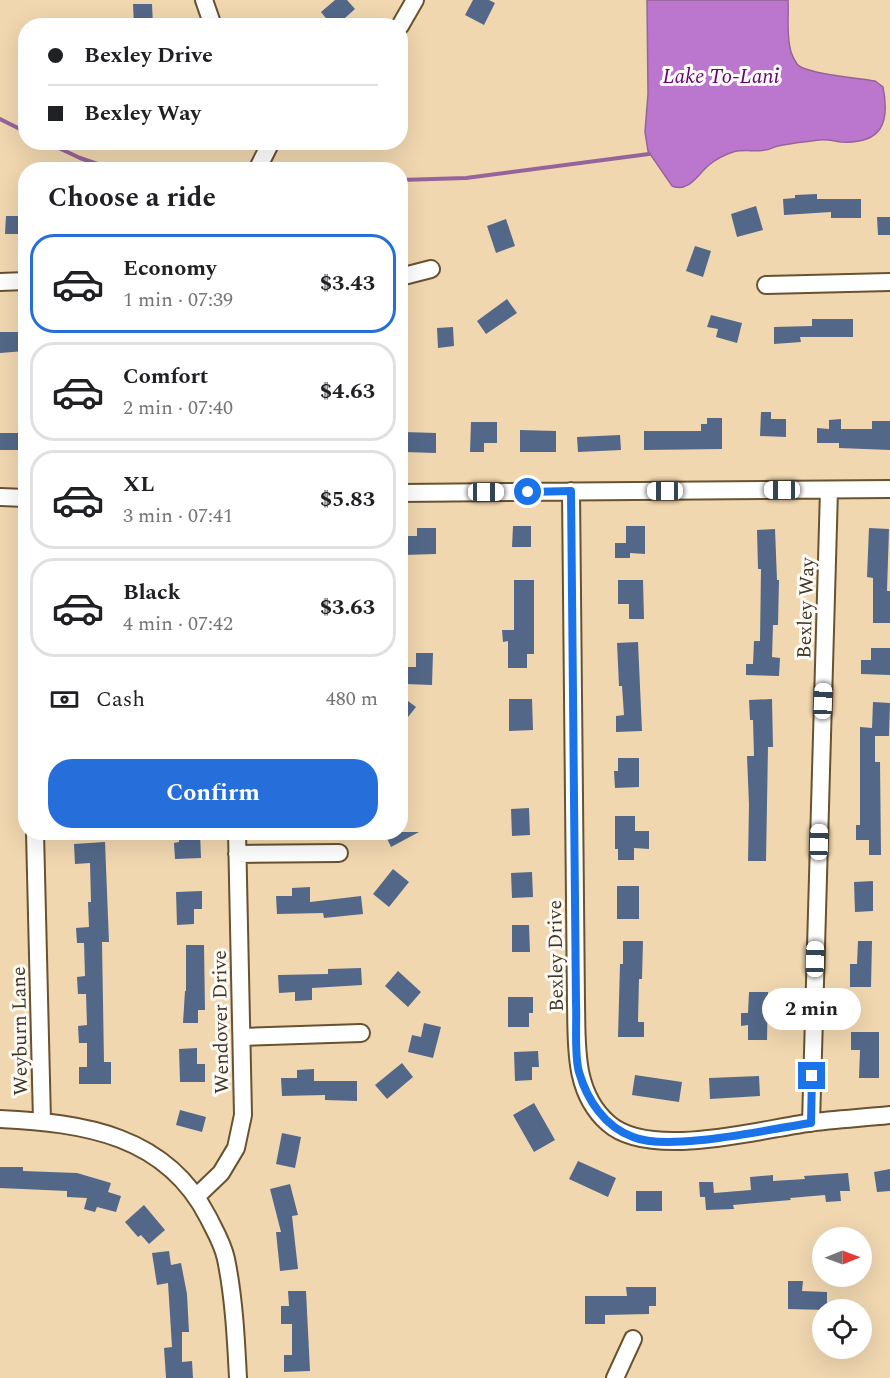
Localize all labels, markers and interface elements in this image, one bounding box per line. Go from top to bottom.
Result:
text: Bexley Drive [84,39,213,72]
water label: Lake To-Lani [662,61,780,93]
text: Bexley Way [84,97,201,130]
text: Choose a ride [48,177,216,219]
text: Economy [123,252,216,285]
icon: car [51,257,105,311]
text: $3.43 [320,267,375,300]
text: 1 min · 07:39 [123,285,233,315]
text: Comfort [123,360,208,393]
icon: car [51,365,105,419]
text: $4.63 [320,375,375,408]
text: 2 min · 07:40 [123,393,233,423]
text: XL [123,468,154,501]
icon: car [51,473,105,527]
route start [514,478,541,505]
car [764,481,800,499]
car [647,482,683,500]
text: $5.83 [320,483,375,516]
car [468,483,504,501]
text: 3 min · 07:41 [123,501,233,531]
street label: Bexley Way [789,555,823,659]
text: Black [123,576,181,609]
icon: car [51,581,105,635]
text: $3.63 [320,591,375,624]
text: 4 min · 07:42 [123,609,233,639]
icon: cash [48,683,81,716]
text: Cash [96,683,145,716]
car [813,683,833,719]
text: 480 m [326,684,378,714]
button: Confirm [48,759,378,828]
car [810,824,828,860]
street label: Bexley Drive [540,900,572,1012]
car [806,941,824,977]
street label: Wendover Drive [205,950,237,1094]
street label: Weyburn Lane [4,966,36,1096]
callout: 2 min [762,989,862,1031]
text: 2 min [785,994,838,1024]
route end [798,1062,825,1089]
north arrow [812,1227,872,1287]
map controls [812,1227,872,1359]
button: locate [812,1299,872,1359]

